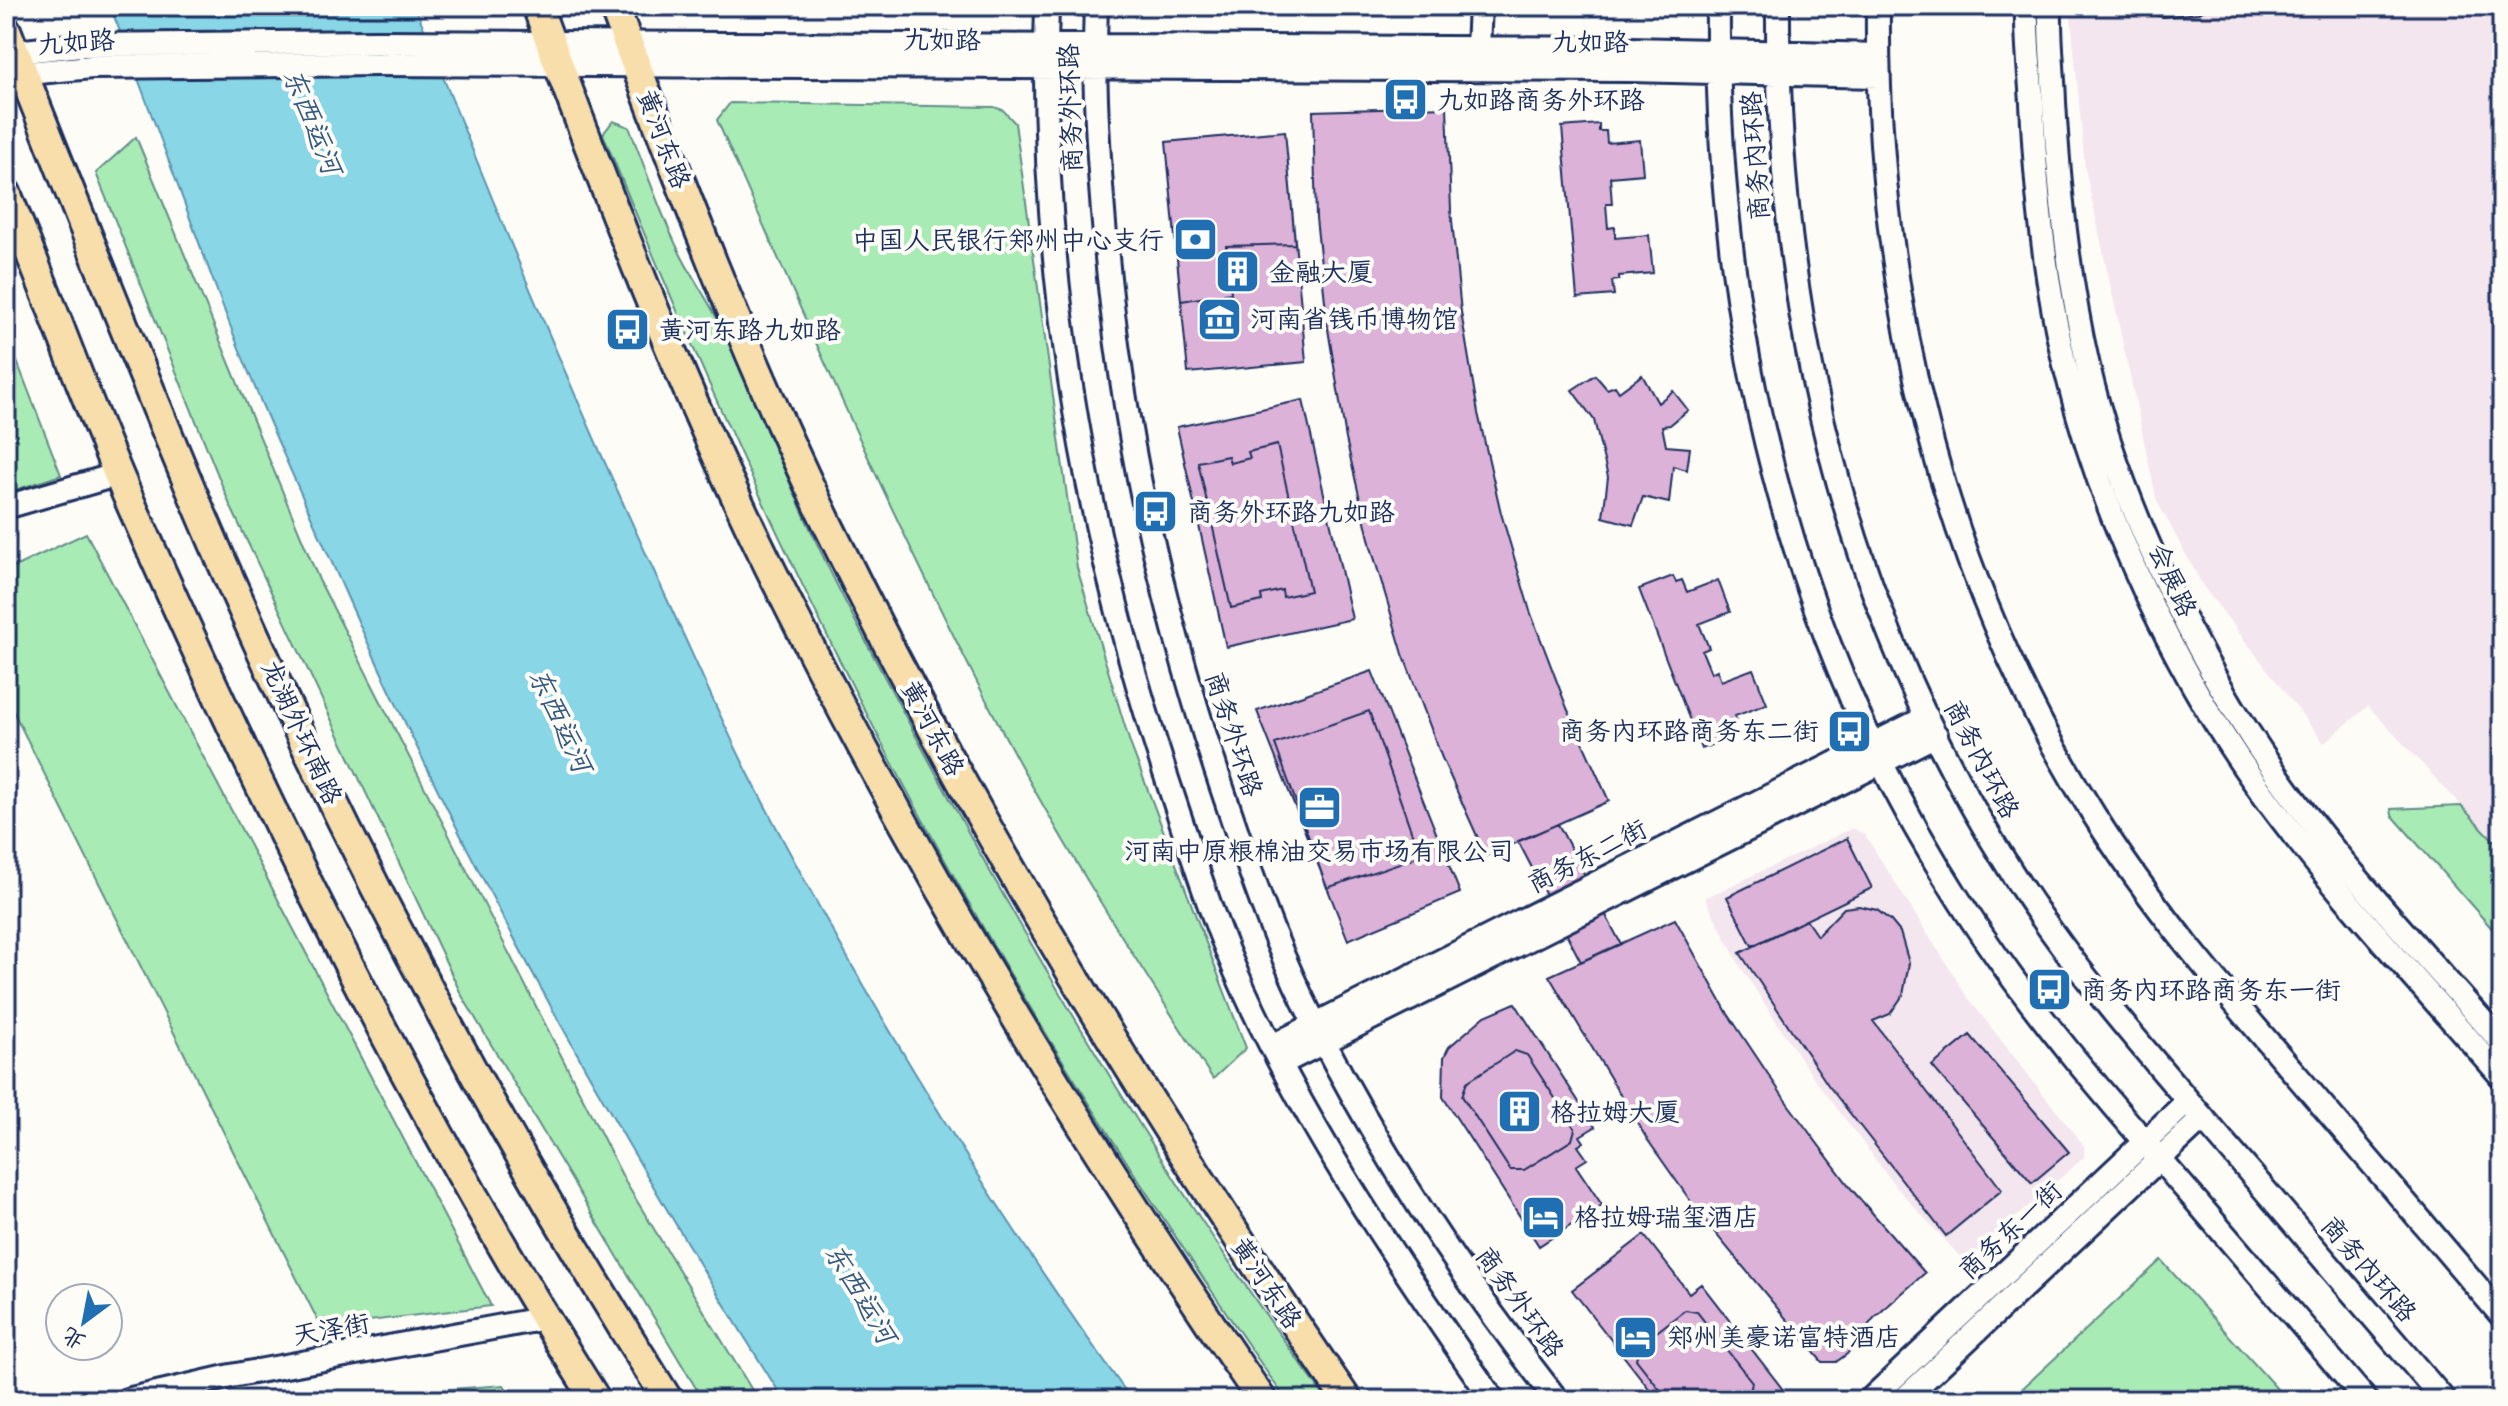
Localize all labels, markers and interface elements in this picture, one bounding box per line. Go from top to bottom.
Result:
street label: 九如路 [36,25,116,62]
street label: 九如路 [903,26,981,57]
street label: 九如路 [1551,28,1629,59]
street label: 商务外环路 [1054,42,1089,173]
water label: 东西运河 [275,63,349,183]
bus stop icon: 九如路商务外环路 [1382,76,1430,124]
street label: 黄河东路 [629,85,696,194]
place label: 九如路商务外环路 [1437,86,1645,117]
street label: 商务内环路 [1736,90,1776,222]
bank icon: 中国人民银行郑州中心支行 [1171,216,1219,264]
place label: 中国人民银行郑州中心支行 [852,226,1164,257]
building icon: 金融大厦 [1214,248,1262,296]
place label: 金融大厦 [1269,258,1373,289]
museum icon: 河南省钱币博物馆 [1195,295,1243,343]
place label: 河南省钱币博物馆 [1250,305,1458,336]
bus stop icon: 黄河东路九如路 [604,306,652,354]
place label: 黄河东路九如路 [659,316,841,347]
bus stop icon: 商务外环路九如路 [1132,488,1180,536]
place label: 商务外环路九如路 [1187,498,1395,529]
street label: 会展路 [2141,539,2202,623]
street label: 龙湖外环南路 [254,655,348,810]
water label: 东西运河 [521,663,600,782]
street label: 商务外环路 [1198,668,1267,801]
street label: 黄河东路 [894,676,970,782]
street label: 商务内环路 [1936,695,2025,824]
bus stop icon: 商务内环路商务东二街 [1826,707,1874,755]
place label: 商务内环路商务东二街 [1559,717,1819,748]
office icon: 河南中原粮棉油交易市场有限公司 [1295,784,1343,832]
street label: 商务东二街 [1523,814,1653,901]
place label: 河南中原粮棉油交易市场有限公司 [1124,837,1514,868]
bus stop icon: 商务内环路商务东一街 [2026,966,2074,1014]
place label: 商务内环路商务东一街 [2081,976,2341,1007]
building icon: 格拉姆大厦 [1495,1088,1543,1136]
place label: 格拉姆大厦 [1550,1098,1680,1129]
street label: 商务东一街 [1953,1175,2069,1287]
hotel icon: 格拉姆·瑞玺酒店 [1519,1193,1567,1241]
place label: 格拉姆·瑞玺酒店 [1574,1203,1759,1234]
street label: 商务内环路 [2314,1211,2422,1329]
street label: 黄河东路 [1224,1232,1308,1336]
water label: 东西运河 [817,1237,905,1354]
street label: 商务外环路 [1468,1241,1570,1365]
north arrow [44,1282,124,1362]
street label: 天泽街 [290,1308,372,1353]
hotel icon: 郑州美豪诺富特酒店 [1612,1313,1660,1361]
text: 北 [58,1320,91,1355]
place label: 郑州美豪诺富特酒店 [1667,1323,1901,1354]

